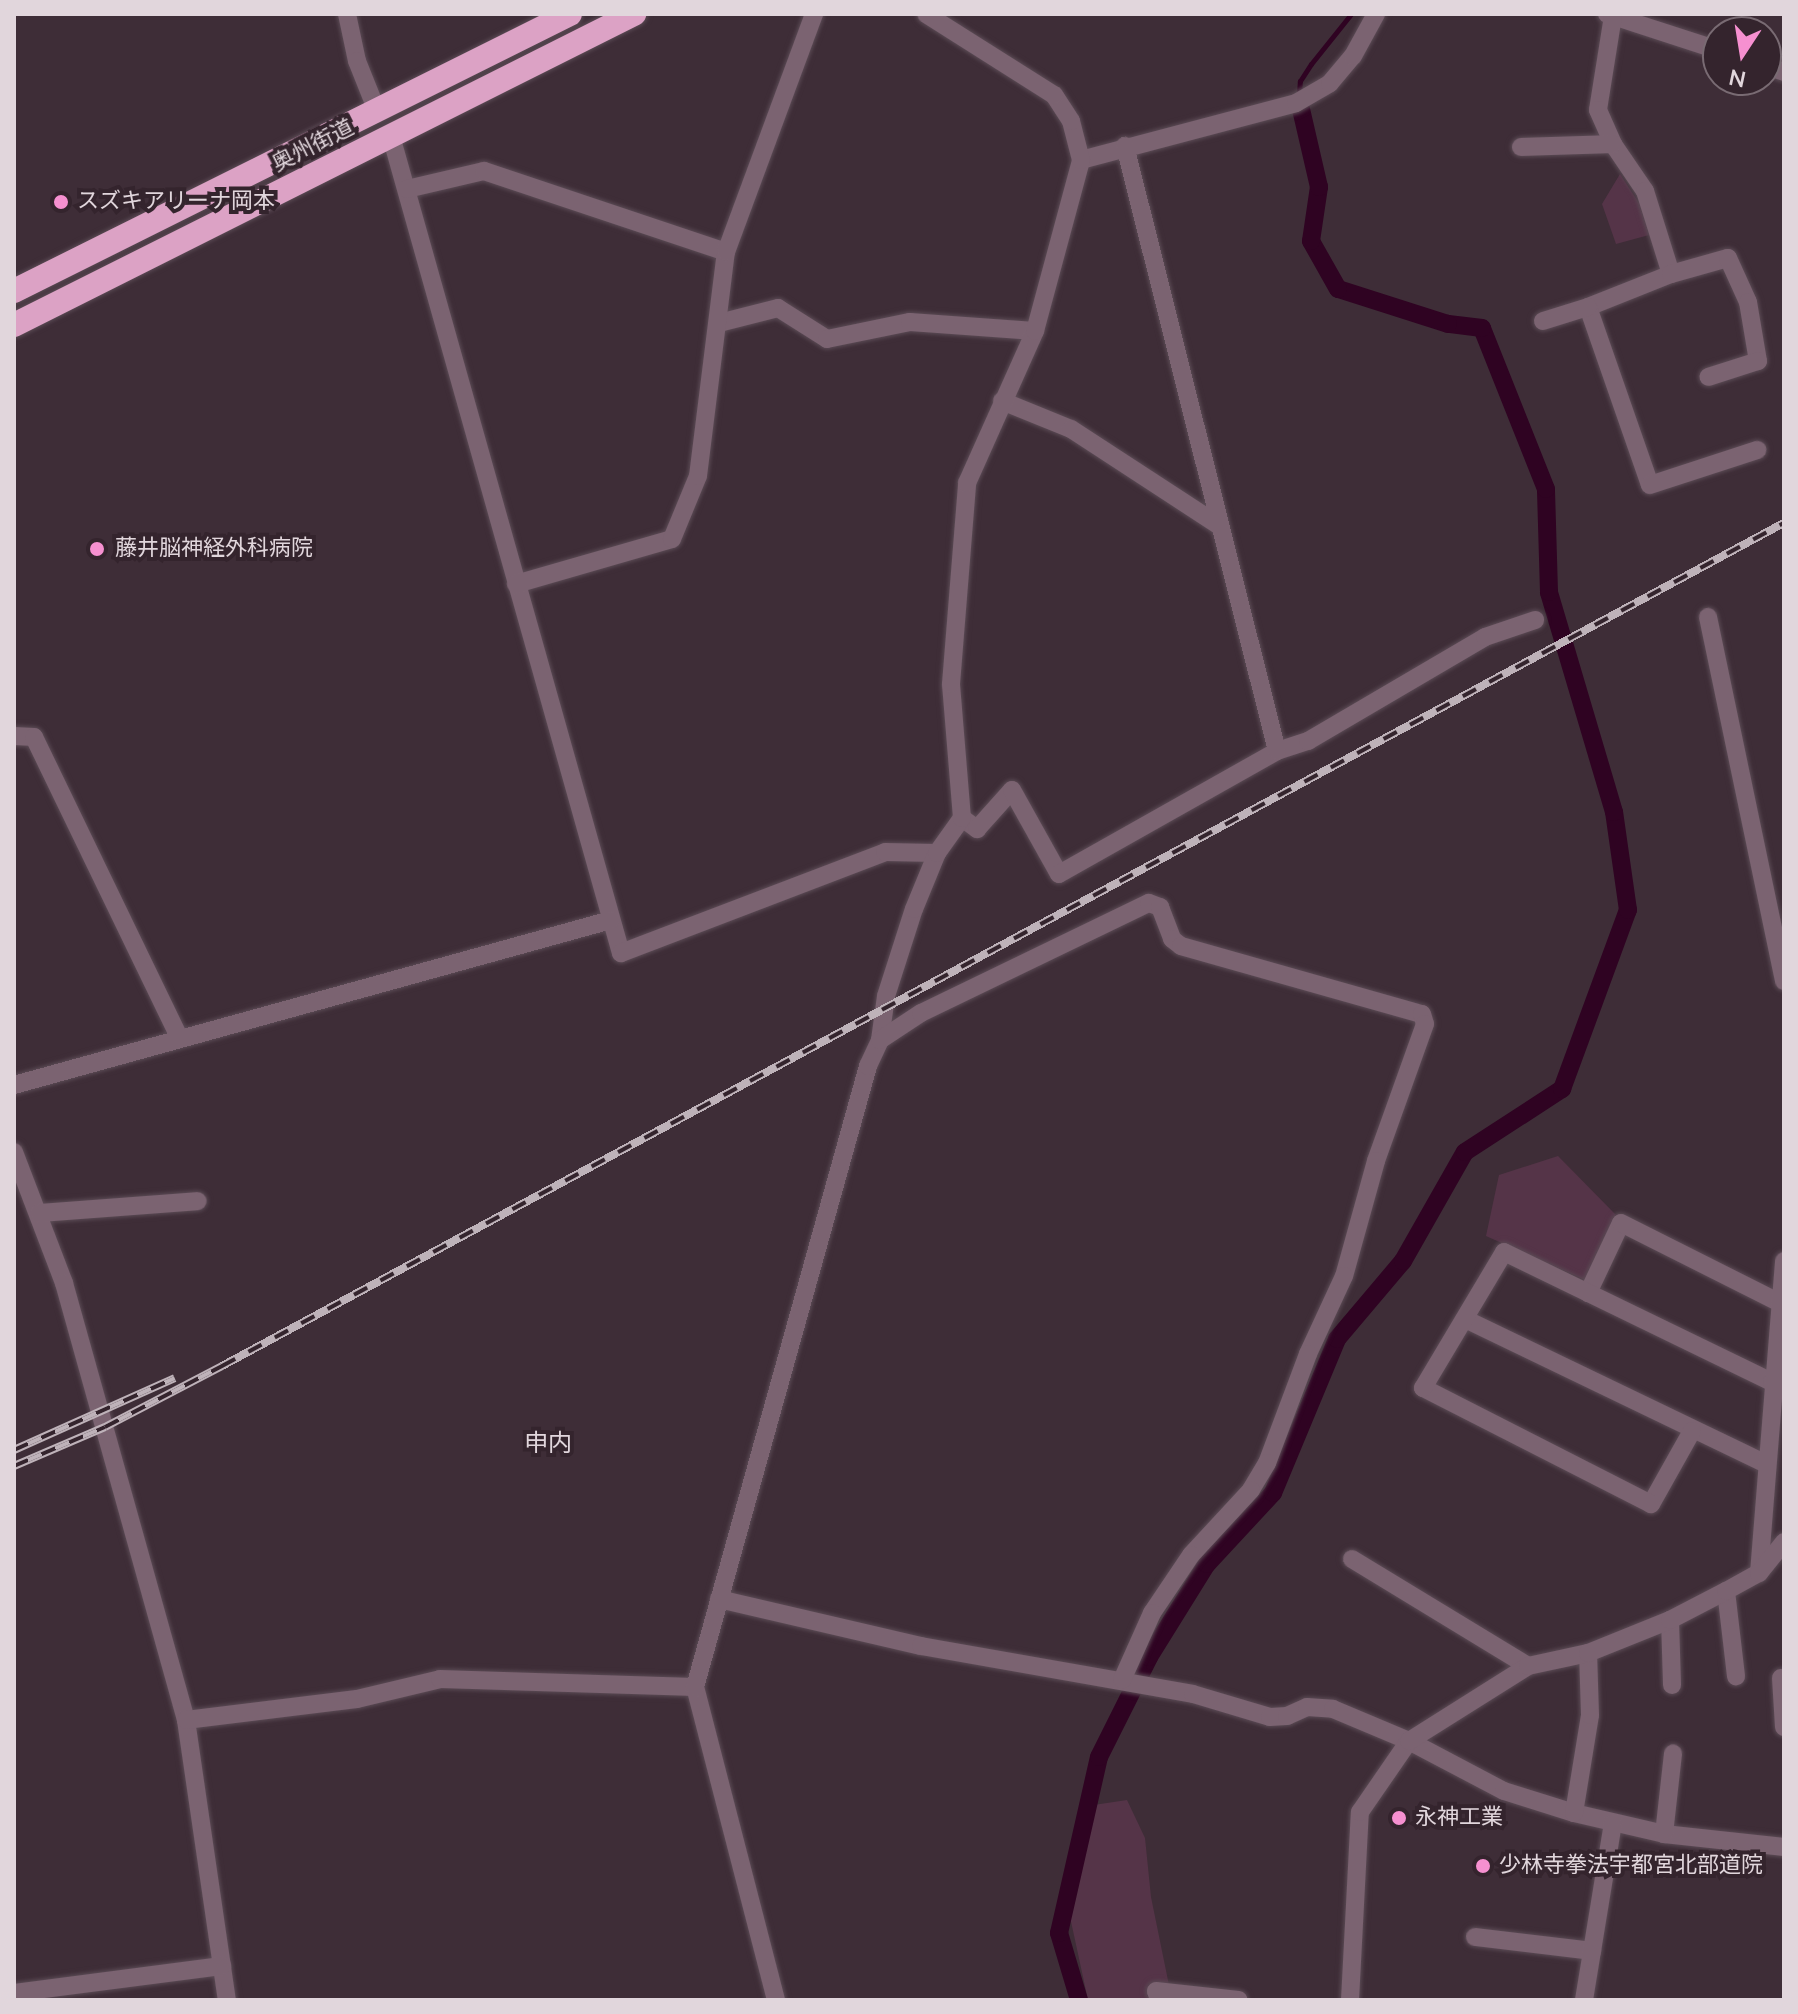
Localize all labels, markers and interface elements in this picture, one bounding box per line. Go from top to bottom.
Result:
north arrow [1702,16,1782,96]
text: N [1726,61,1749,94]
street label: 奥州街道 [268,114,358,178]
place label: スズキアリーナ岡本 [77,189,275,215]
marker: スズキアリーナ岡本 [52,193,70,211]
place label: 藤井脳神経外科病院 [115,536,313,562]
marker: 藤井脳神経外科病院 [86,538,108,560]
district label: 申内 [524,1430,572,1458]
place label: 永神工業 [1415,1805,1503,1831]
marker: 永神工業 [1390,1809,1408,1827]
place label: 少林寺拳法宇都宮北部道院 [1499,1853,1763,1879]
marker: 少林寺拳法宇都宮北部道院 [1474,1857,1492,1875]

